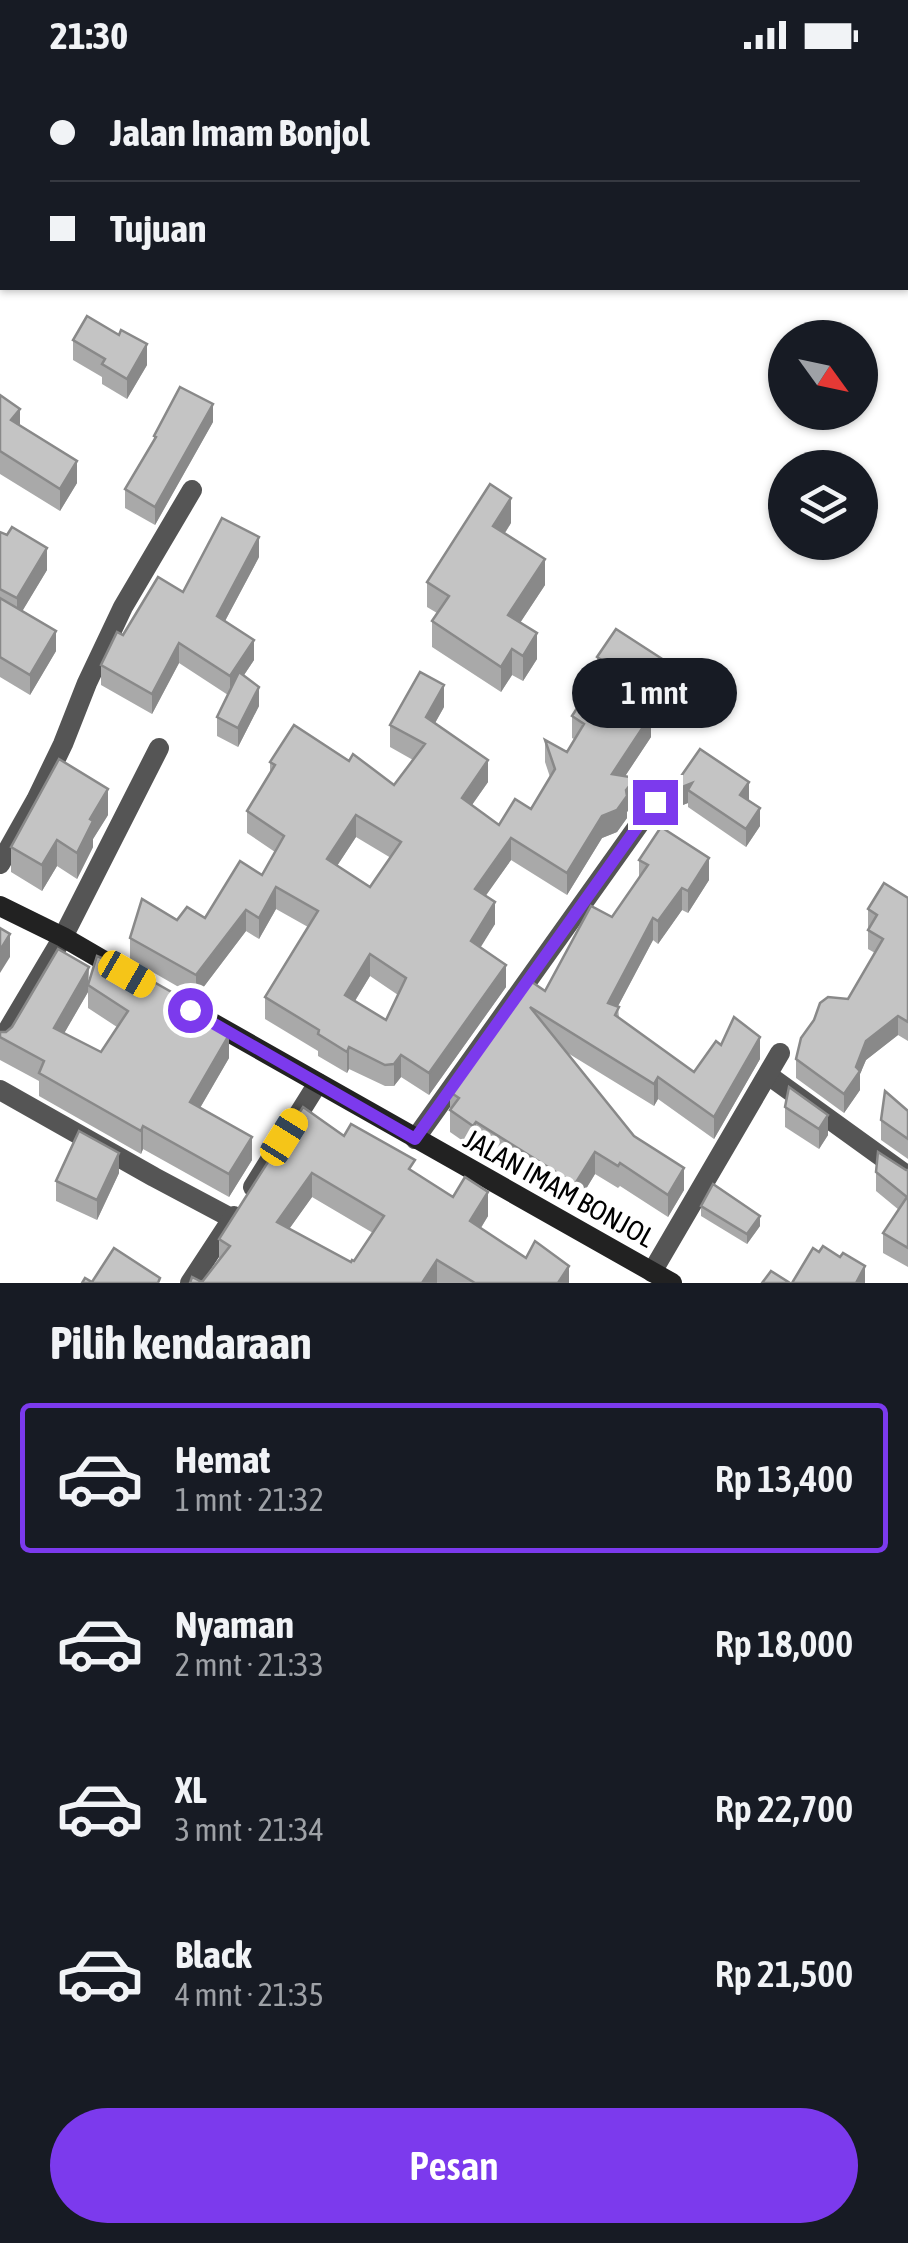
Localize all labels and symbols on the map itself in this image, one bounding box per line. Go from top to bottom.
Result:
north arrow [768,320,878,430]
callout: 1 mnt [572,657,738,727]
route end [633,780,678,825]
car [94,946,160,1002]
route start [168,988,213,1033]
car [255,1104,313,1170]
street label: JALAN IMAM BONJOL [458,1123,660,1253]

